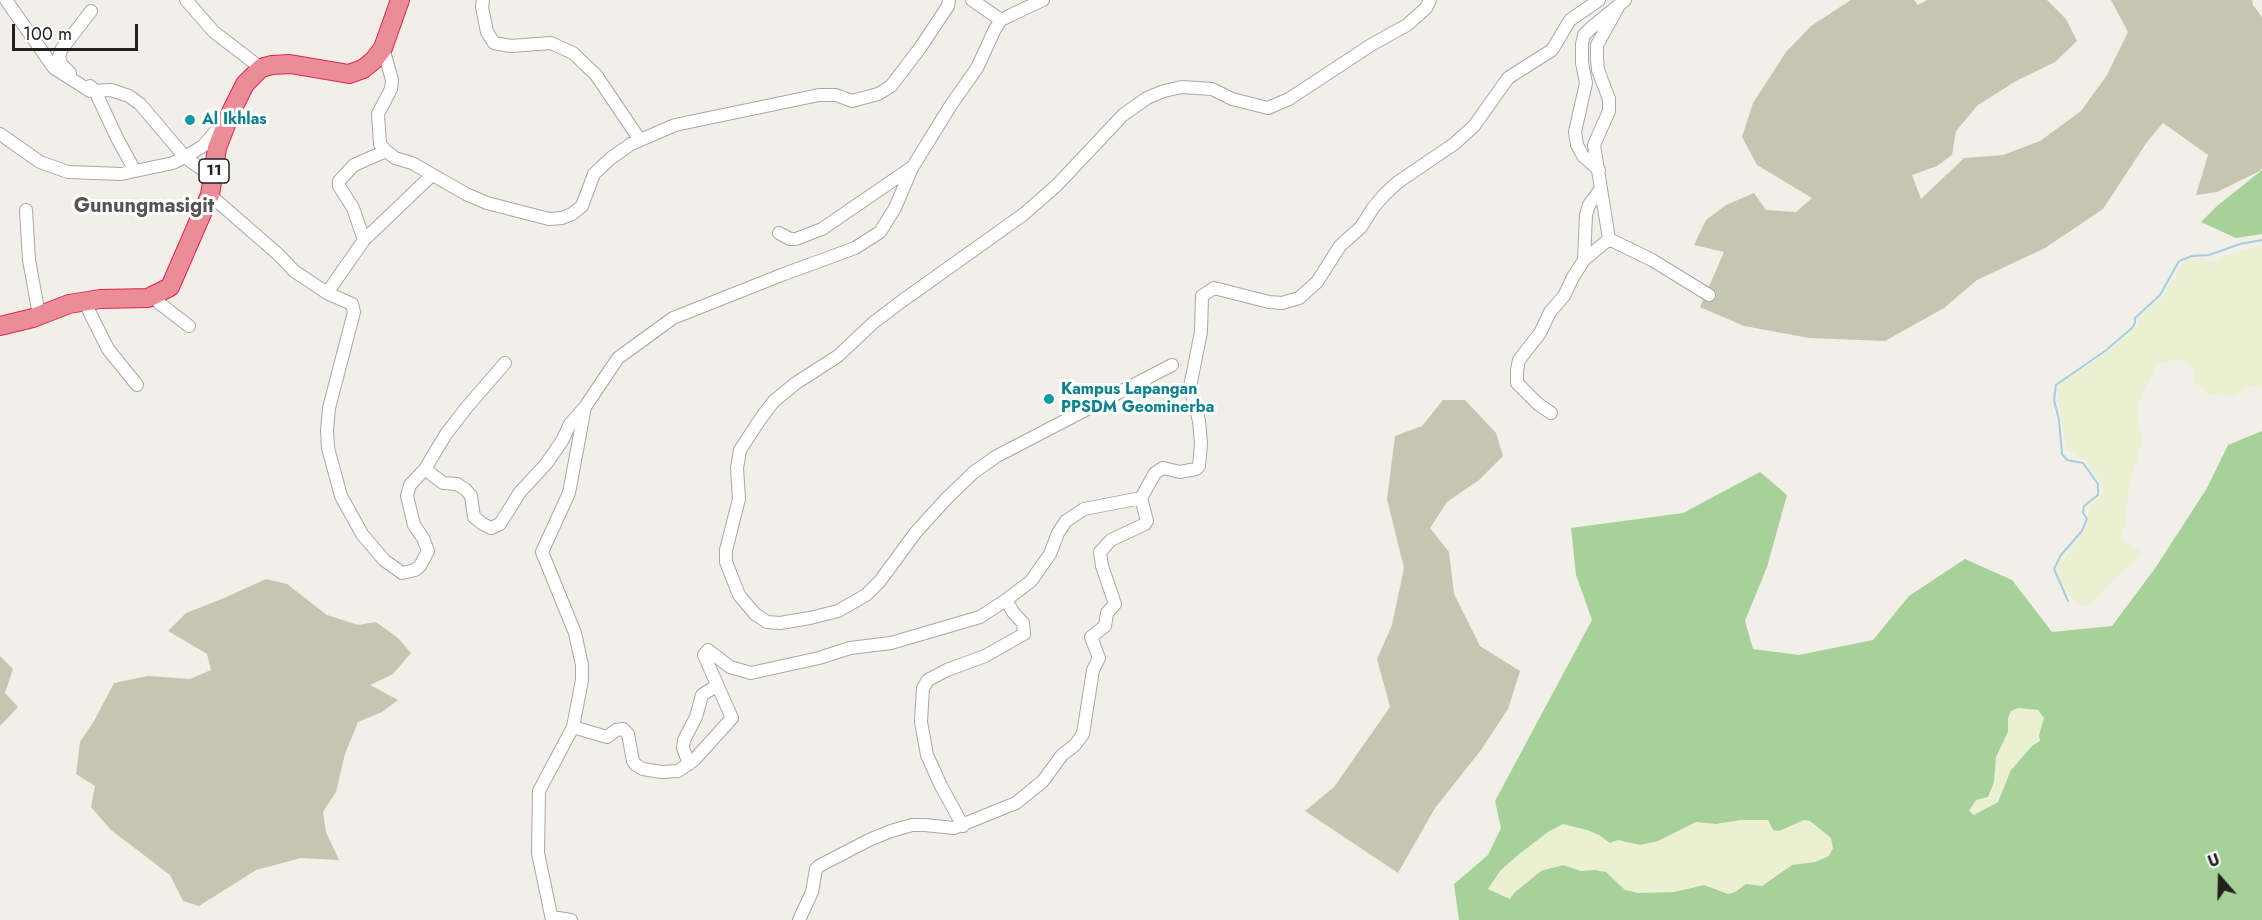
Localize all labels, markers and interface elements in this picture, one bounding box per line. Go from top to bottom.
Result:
scale bar [15,12,141,50]
text: 100 m [23,21,72,47]
place label: Al Ikhlas [202,110,267,130]
marker: Al Ikhlas [183,113,197,127]
road number: 11 [199,159,229,183]
district label: Gunungmasigit [74,195,214,219]
place label: Kampus Lapangan PPSDM Geominerba [1061,380,1214,418]
marker: Kampus Lapangan PPSDM Geominerba [1042,392,1056,406]
north arrow [2190,848,2250,908]
text: U [2204,848,2223,873]

